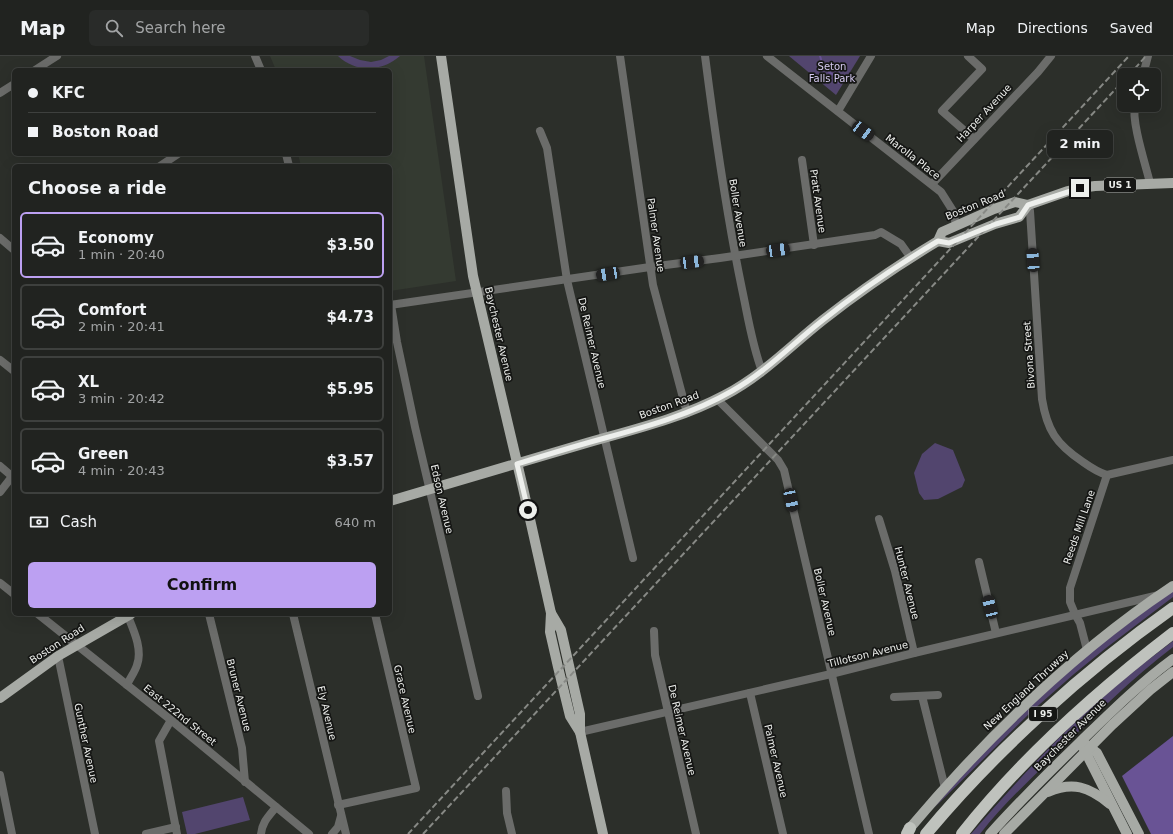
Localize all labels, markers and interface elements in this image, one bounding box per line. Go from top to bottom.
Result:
search box [89,10,369,46]
text: Map [20,17,65,39]
icon: search [103,17,125,39]
text: Search here [135,19,225,37]
text: Map [966,20,995,36]
text: Directions [1017,20,1088,36]
text: Saved [1110,20,1153,36]
park label: Seton Falls Park [809,61,855,84]
map controls [1117,68,1161,112]
button: locate [1117,68,1161,112]
street label: Harper Avenue [955,82,1013,144]
text: KFC [52,84,85,102]
car [850,119,876,143]
text: Boston Road [52,123,159,141]
callout: 2 min [1047,130,1113,158]
street label: Marolla Place [884,132,942,182]
text: 2 min [1060,136,1100,151]
street label: Pratt Avenue [808,168,828,234]
text: Choose a ride [28,177,167,198]
street label: Boller Avenue [727,178,749,248]
road number: US 1 [1104,178,1136,192]
route end [1071,179,1089,197]
street label: Boston Road [944,188,1006,222]
street label: Palmer Avenue [645,197,667,273]
icon: car [30,227,66,263]
text: Economy [78,229,154,247]
text: $3.50 [327,236,374,254]
car [765,242,791,258]
text: 1 min · 20:40 [78,247,165,262]
car [1026,248,1040,272]
car [679,255,705,269]
car [595,266,621,282]
street label: Baychester Avenue [483,286,515,382]
street label: De Reimer Avenue [576,297,608,389]
icon: car [30,299,66,335]
text: Comfort [78,301,146,319]
text: $4.73 [327,308,374,326]
text: 2 min · 20:41 [78,319,165,334]
street label: Bivona Street [1021,321,1037,389]
icon: car [30,371,66,407]
text: XL [78,373,99,391]
text: $5.95 [327,380,374,398]
street label: Boston Road [638,389,700,421]
text: 3 min · 20:42 [78,391,165,406]
icon: car [30,443,66,479]
text: Green [78,445,129,463]
text: $3.57 [327,452,374,470]
text: 4 min · 20:43 [78,463,165,478]
street label: Edson Avenue [429,463,455,535]
car [783,487,799,513]
street label: Reeds Mill Lane [1061,488,1097,566]
route start [519,501,537,519]
icon: cash [28,511,50,533]
text: Cash [60,513,97,531]
text: 640 m [334,515,376,530]
street label: Hunter Avenue [893,545,921,621]
button: Confirm [28,562,376,608]
street label: Boller Avenue [812,567,838,637]
car [981,594,999,620]
street label: Boston Road [28,622,86,666]
street label: Tillotson Avenue [826,639,909,670]
street label: New England Thruway [981,648,1071,732]
street label: Bruner Avenue [225,658,253,732]
street label: Grace Avenue [392,664,418,734]
street label: East 222nd Street [142,682,219,748]
street label: De Reimer Avenue [666,684,698,776]
street label: Ely Avenue [315,685,339,741]
street label: Baychester Avenue [1032,697,1108,773]
street label: Gunther Avenue [72,702,100,784]
road number: I 95 [1029,707,1057,721]
street label: Palmer Avenue [762,723,790,799]

